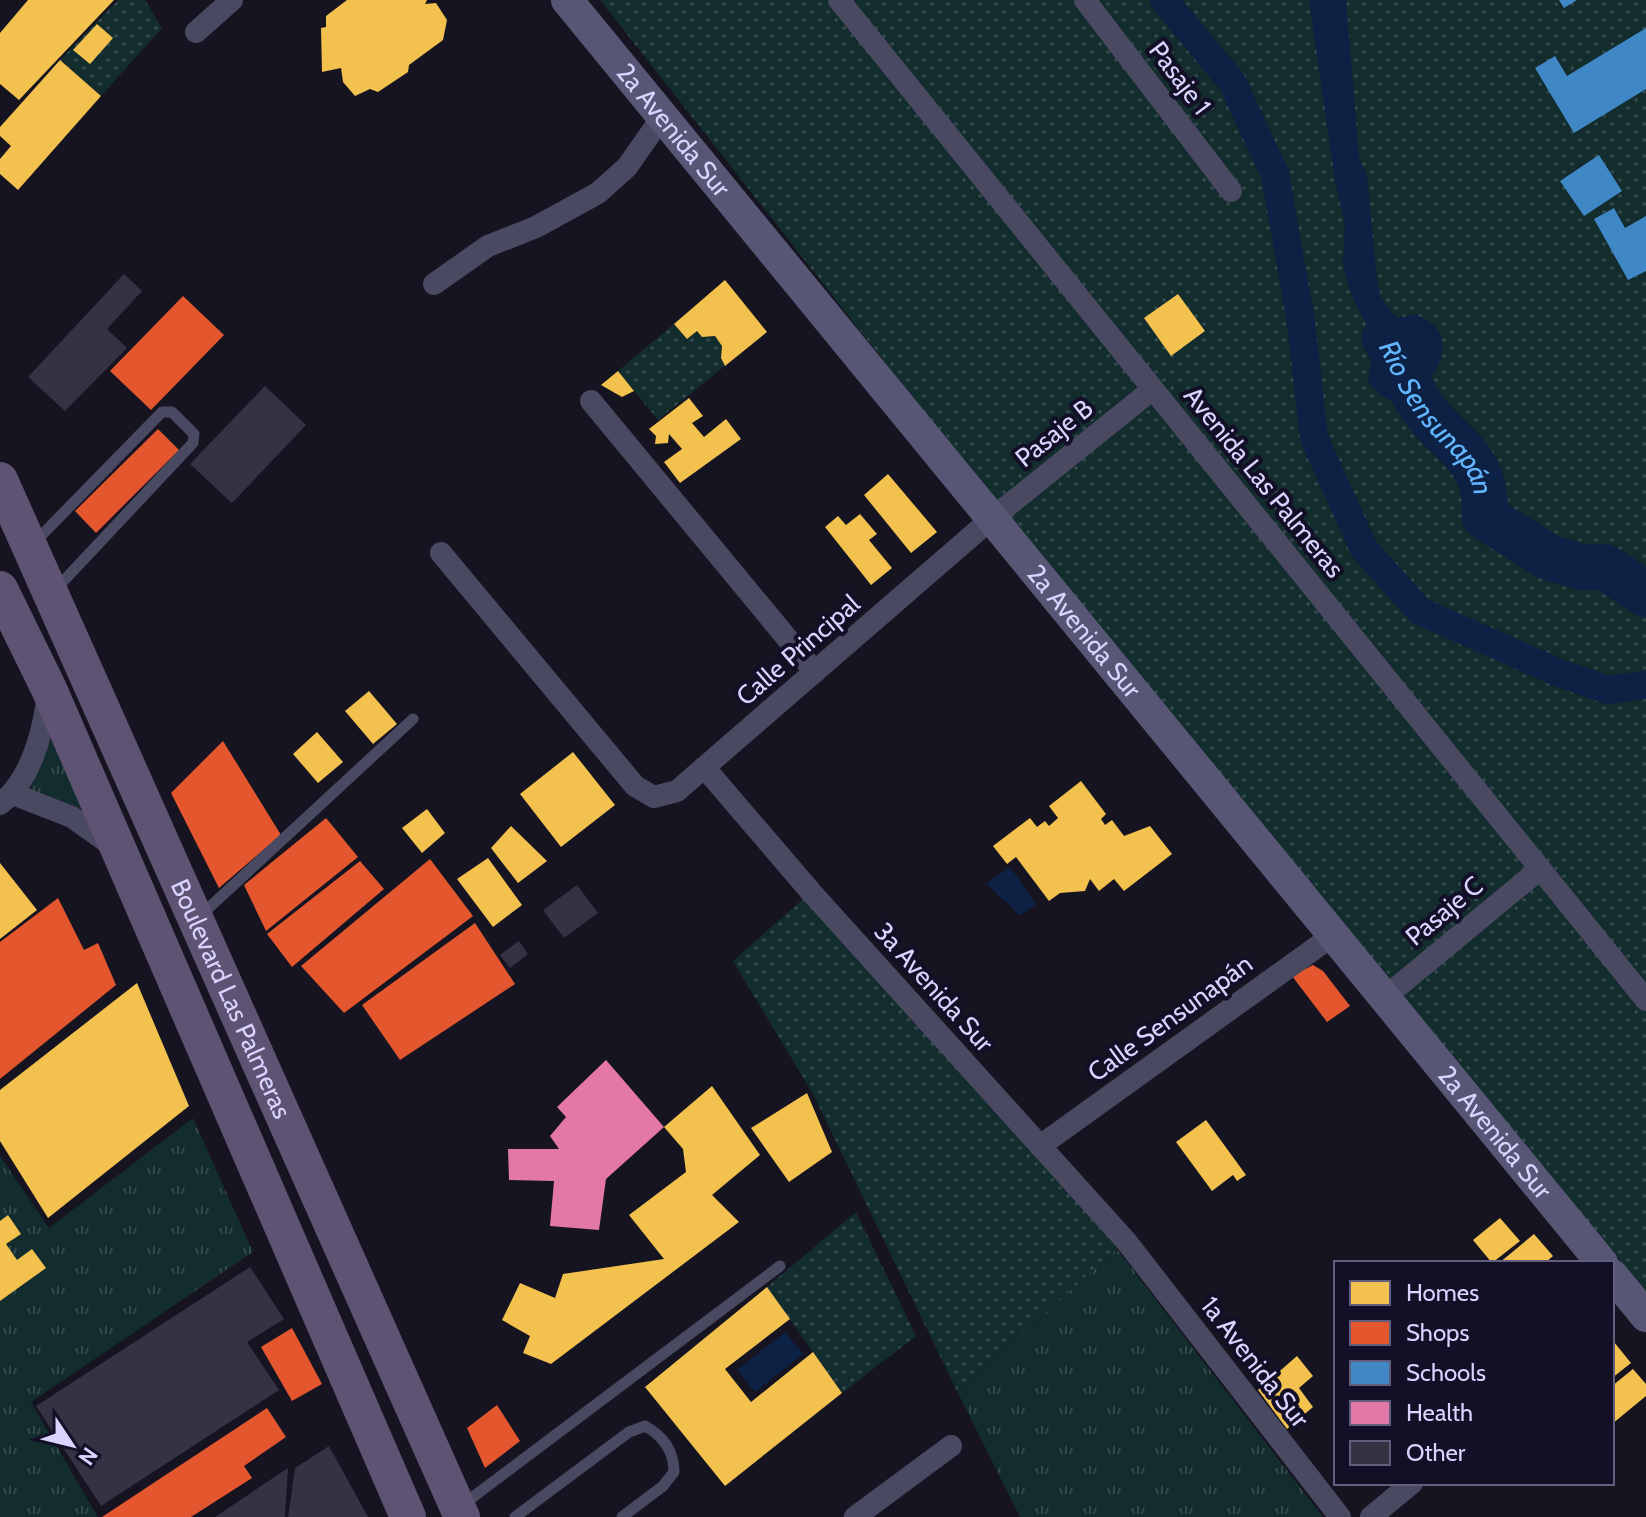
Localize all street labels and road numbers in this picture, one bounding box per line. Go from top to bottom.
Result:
street label: Pasaje 1 [1142,35,1218,121]
street label: 2a Avenida Sur [610,57,738,204]
street label: Avenida Las Palmeras [1177,380,1351,584]
street label: Pasaje B [1009,392,1099,474]
street label: 2a Avenida Sur [1020,558,1149,705]
street label: Calle Principal [730,588,866,712]
street label: Pasaje C [1399,870,1489,952]
street label: Boulevard Las Palmeras [164,874,299,1124]
street label: 3a Avenida Sur [868,916,1001,1059]
street label: Calle Sensunapán [1081,948,1259,1088]
street label: 2a Avenida Sur [1431,1059,1559,1206]
street label: 1a Avenida Sur [1194,1290,1317,1435]

